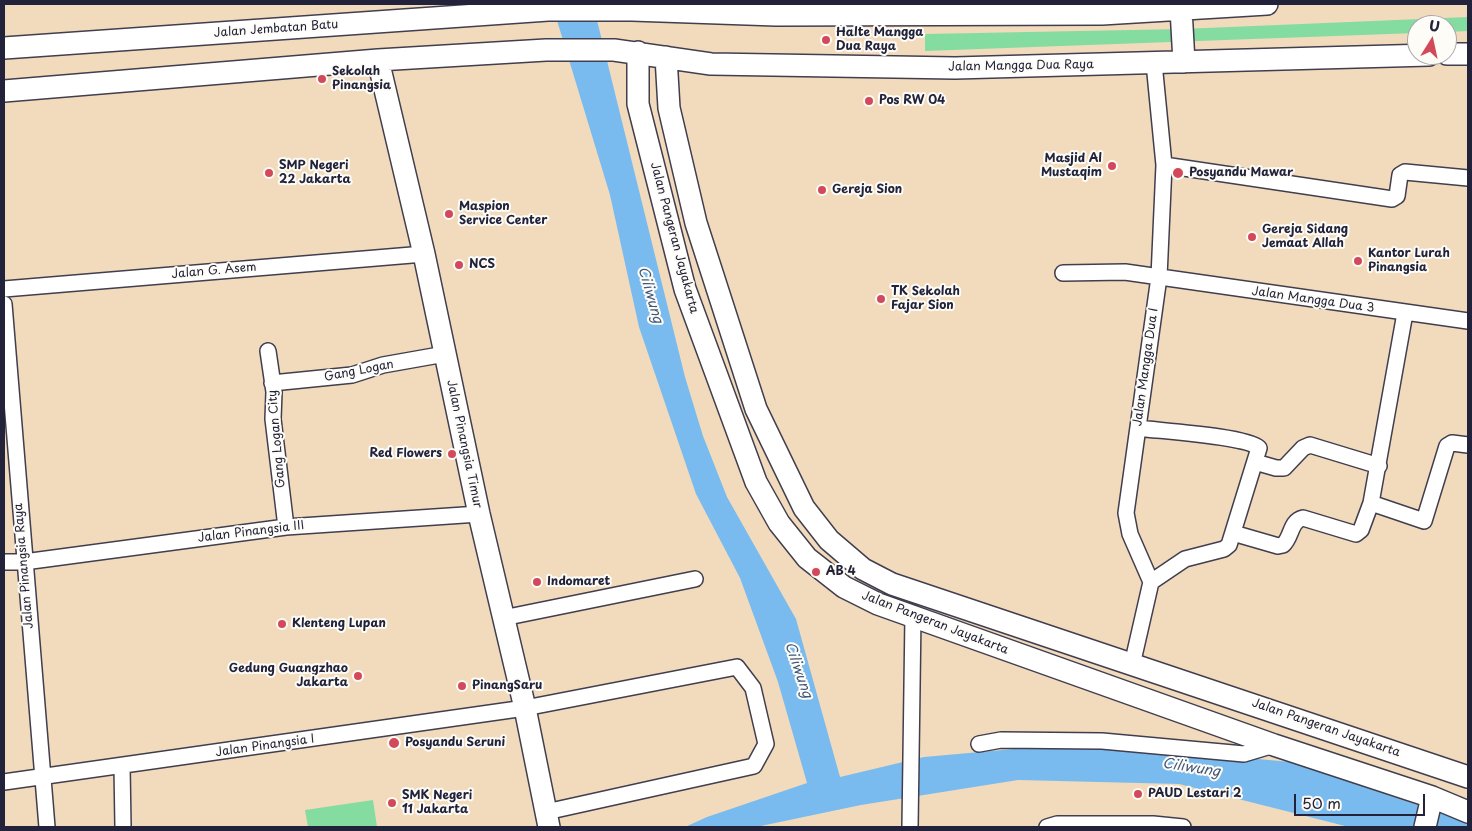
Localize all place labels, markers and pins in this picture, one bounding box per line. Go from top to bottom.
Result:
place label: Halte Mangga Dua Raya [836,26,923,54]
marker: Halte Mangga Dua Raya [820,34,832,46]
place label: Sekolah Pinangsia [332,65,391,93]
marker: Sekolah Pinangsia [316,73,328,85]
place label: Pos RW 04 [879,94,945,108]
marker: Pos RW 04 [863,95,875,107]
place label: Masjid Al Mustaqim [1041,152,1102,180]
place label: SMP Negeri 22 Jakarta [279,159,351,187]
marker: Masjid Al Mustaqim [1106,160,1118,172]
marker: Posyandu Mawar [1171,166,1185,180]
place label: Posyandu Mawar [1189,166,1293,180]
marker: SMP Negeri 22 Jakarta [263,167,275,179]
place label: Gereja Sion [832,183,902,197]
marker: Gereja Sion [816,184,828,196]
place label: Maspion Service Center [459,200,547,228]
marker: Maspion Service Center [443,208,455,220]
place label: Gereja Sidang Jemaat Allah [1262,223,1348,251]
marker: Gereja Sidang Jemaat Allah [1246,231,1258,243]
place label: Kantor Lurah Pinangsia [1368,247,1450,275]
marker: Kantor Lurah Pinangsia [1352,255,1364,267]
place label: NCS [469,258,495,272]
marker: NCS [453,259,465,271]
place label: TK Sekolah Fajar Sion [891,285,960,313]
marker: TK Sekolah Fajar Sion [875,293,887,305]
place label: Red Flowers [369,447,442,461]
marker: Red Flowers [446,448,458,460]
place label: AB 4 [826,565,856,579]
marker: AB 4 [810,566,822,578]
place label: Indomaret [547,575,610,589]
marker: Indomaret [531,576,543,588]
place label: Klenteng Lupan [292,617,386,631]
marker: Klenteng Lupan [276,618,288,630]
place label: Gedung Guangzhao Jakarta [229,662,348,690]
marker: Gedung Guangzhao Jakarta [352,670,364,682]
place label: PinangSaru [472,679,542,693]
marker: PinangSaru [456,680,468,692]
marker: Posyandu Seruni [387,736,401,750]
place label: Posyandu Seruni [405,736,505,750]
place label: PAUD Lestari 2 [1148,787,1241,801]
marker: PAUD Lestari 2 [1132,788,1144,800]
place label: SMK Negeri 11 Jakarta [402,789,472,817]
marker: SMK Negeri 11 Jakarta [386,797,398,809]

